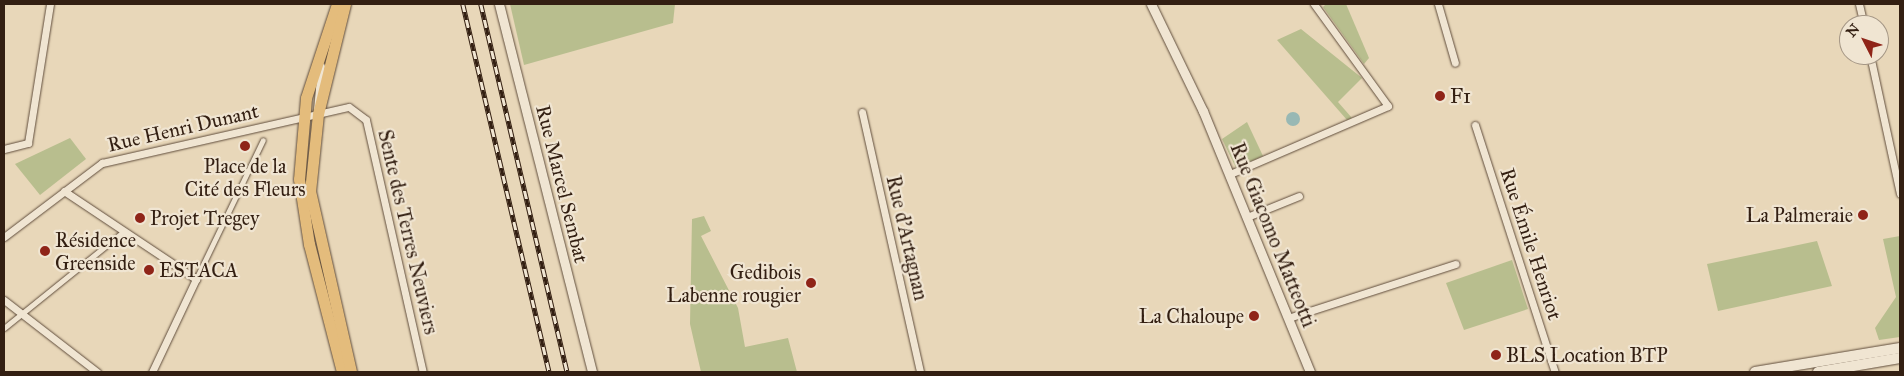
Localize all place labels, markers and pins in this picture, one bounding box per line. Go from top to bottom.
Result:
place label: F1 [1450,84,1471,108]
marker: F1 [1434,90,1446,102]
marker: Place de la Cité des Fleurs [239,140,251,152]
place label: Place de la Cité des Fleurs [185,154,305,201]
place label: La Palmeraie [1746,203,1853,227]
place label: Projet Tregey [150,206,259,230]
marker: La Palmeraie [1857,209,1869,221]
marker: Projet Tregey [134,212,146,224]
place label: Résidence Greenside [55,228,136,275]
marker: Résidence Greenside [39,245,51,257]
place label: ESTACA [159,258,238,282]
place label: Gedibois Labenne rougier [667,260,801,307]
marker: ESTACA [143,264,155,276]
marker: Gedibois Labenne rougier [805,277,817,289]
place label: La Chaloupe [1139,304,1244,328]
marker: La Chaloupe [1248,310,1260,322]
place label: BLS Location BTP [1506,343,1668,367]
marker: BLS Location BTP [1490,349,1502,361]

